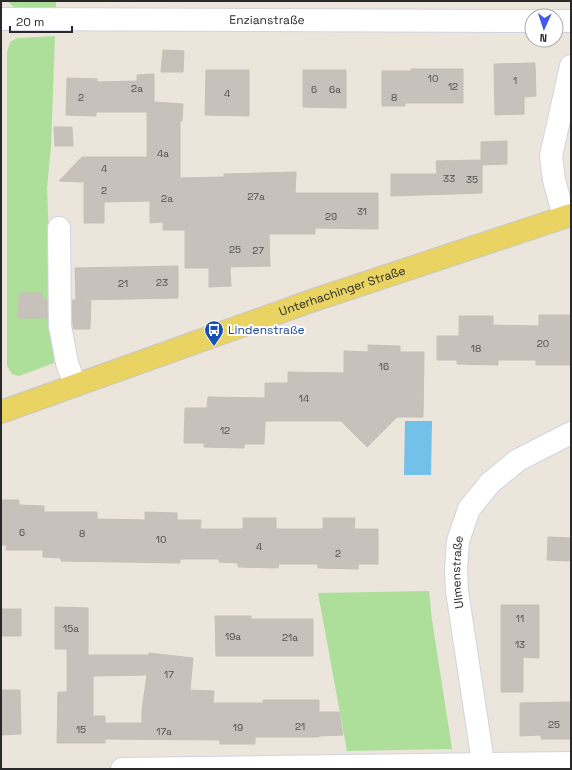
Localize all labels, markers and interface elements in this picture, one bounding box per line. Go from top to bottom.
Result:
scale bar [10,8,72,34]
north arrow [524,8,564,48]
street label: Enzianstraße [229,12,305,28]
text: 20 m [16,14,44,30]
text: N [539,31,548,45]
house number: 10 [428,72,438,85]
house number: 1 [513,74,517,87]
house number: 12 [448,80,458,93]
house number: 2a [131,82,143,95]
house number: 6 [311,83,317,96]
house number: 6a [329,83,341,96]
house number: 4 [224,87,230,100]
house number: 2 [78,91,84,104]
house number: 8 [391,91,397,104]
house number: 4a [157,147,169,160]
house number: 4 [101,162,107,175]
house number: 33 [443,172,455,185]
house number: 35 [466,173,478,186]
house number: 2 [101,184,107,197]
house number: 27a [247,190,265,203]
house number: 2a [161,192,173,205]
house number: 31 [357,205,367,218]
house number: 29 [325,210,337,223]
house number: 25 [229,243,241,256]
house number: 27 [252,244,264,257]
street label: Unterhachinger Straße [277,262,407,320]
house number: 23 [156,276,168,289]
house number: 21 [118,277,128,290]
bus stop icon: Lindenstraße [203,319,225,347]
place label: Lindenstraße [228,322,305,338]
house number: 20 [537,337,549,350]
house number: 18 [471,342,481,355]
house number: 16 [379,360,389,373]
house number: 14 [299,392,309,405]
house number: 12 [220,424,230,437]
house number: 6 [19,526,25,539]
house number: 8 [79,527,85,540]
house number: 10 [156,533,166,546]
street label: Ulmenstraße [448,533,468,610]
house number: 4 [256,540,262,553]
house number: 2 [335,547,341,560]
house number: 11 [516,612,524,625]
house number: 15a [63,622,79,635]
house number: 19a [225,630,241,643]
house number: 21a [282,631,298,644]
house number: 13 [515,638,525,651]
house number: 17 [164,668,174,681]
house number: 25 [548,718,560,731]
house number: 21 [295,720,305,733]
house number: 19 [233,721,243,734]
house number: 15 [76,723,86,736]
house number: 17a [156,725,172,738]

